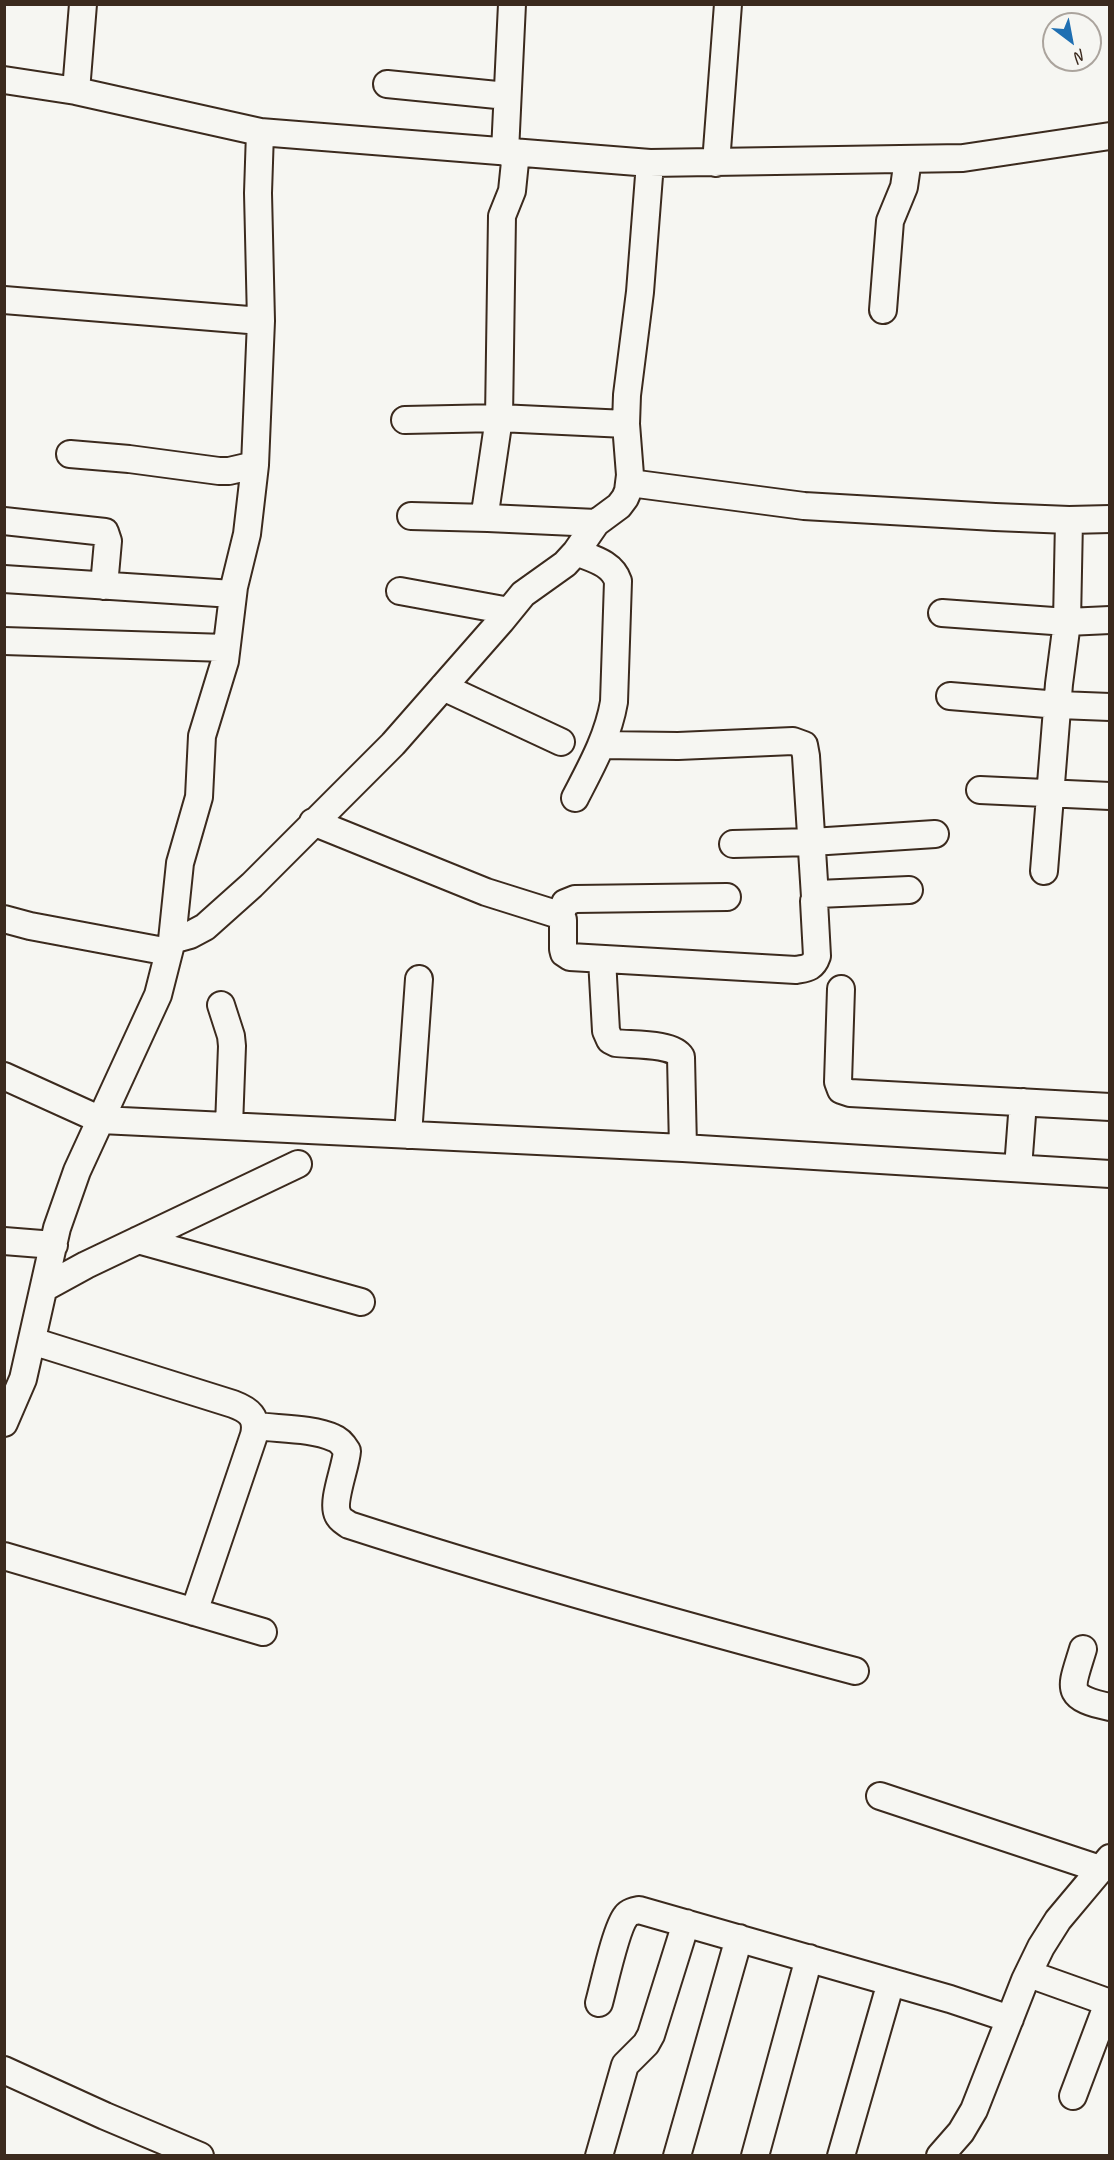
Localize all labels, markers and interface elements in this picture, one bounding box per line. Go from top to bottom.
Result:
north arrow [1042,12,1102,72]
text: N [1071,44,1090,67]

